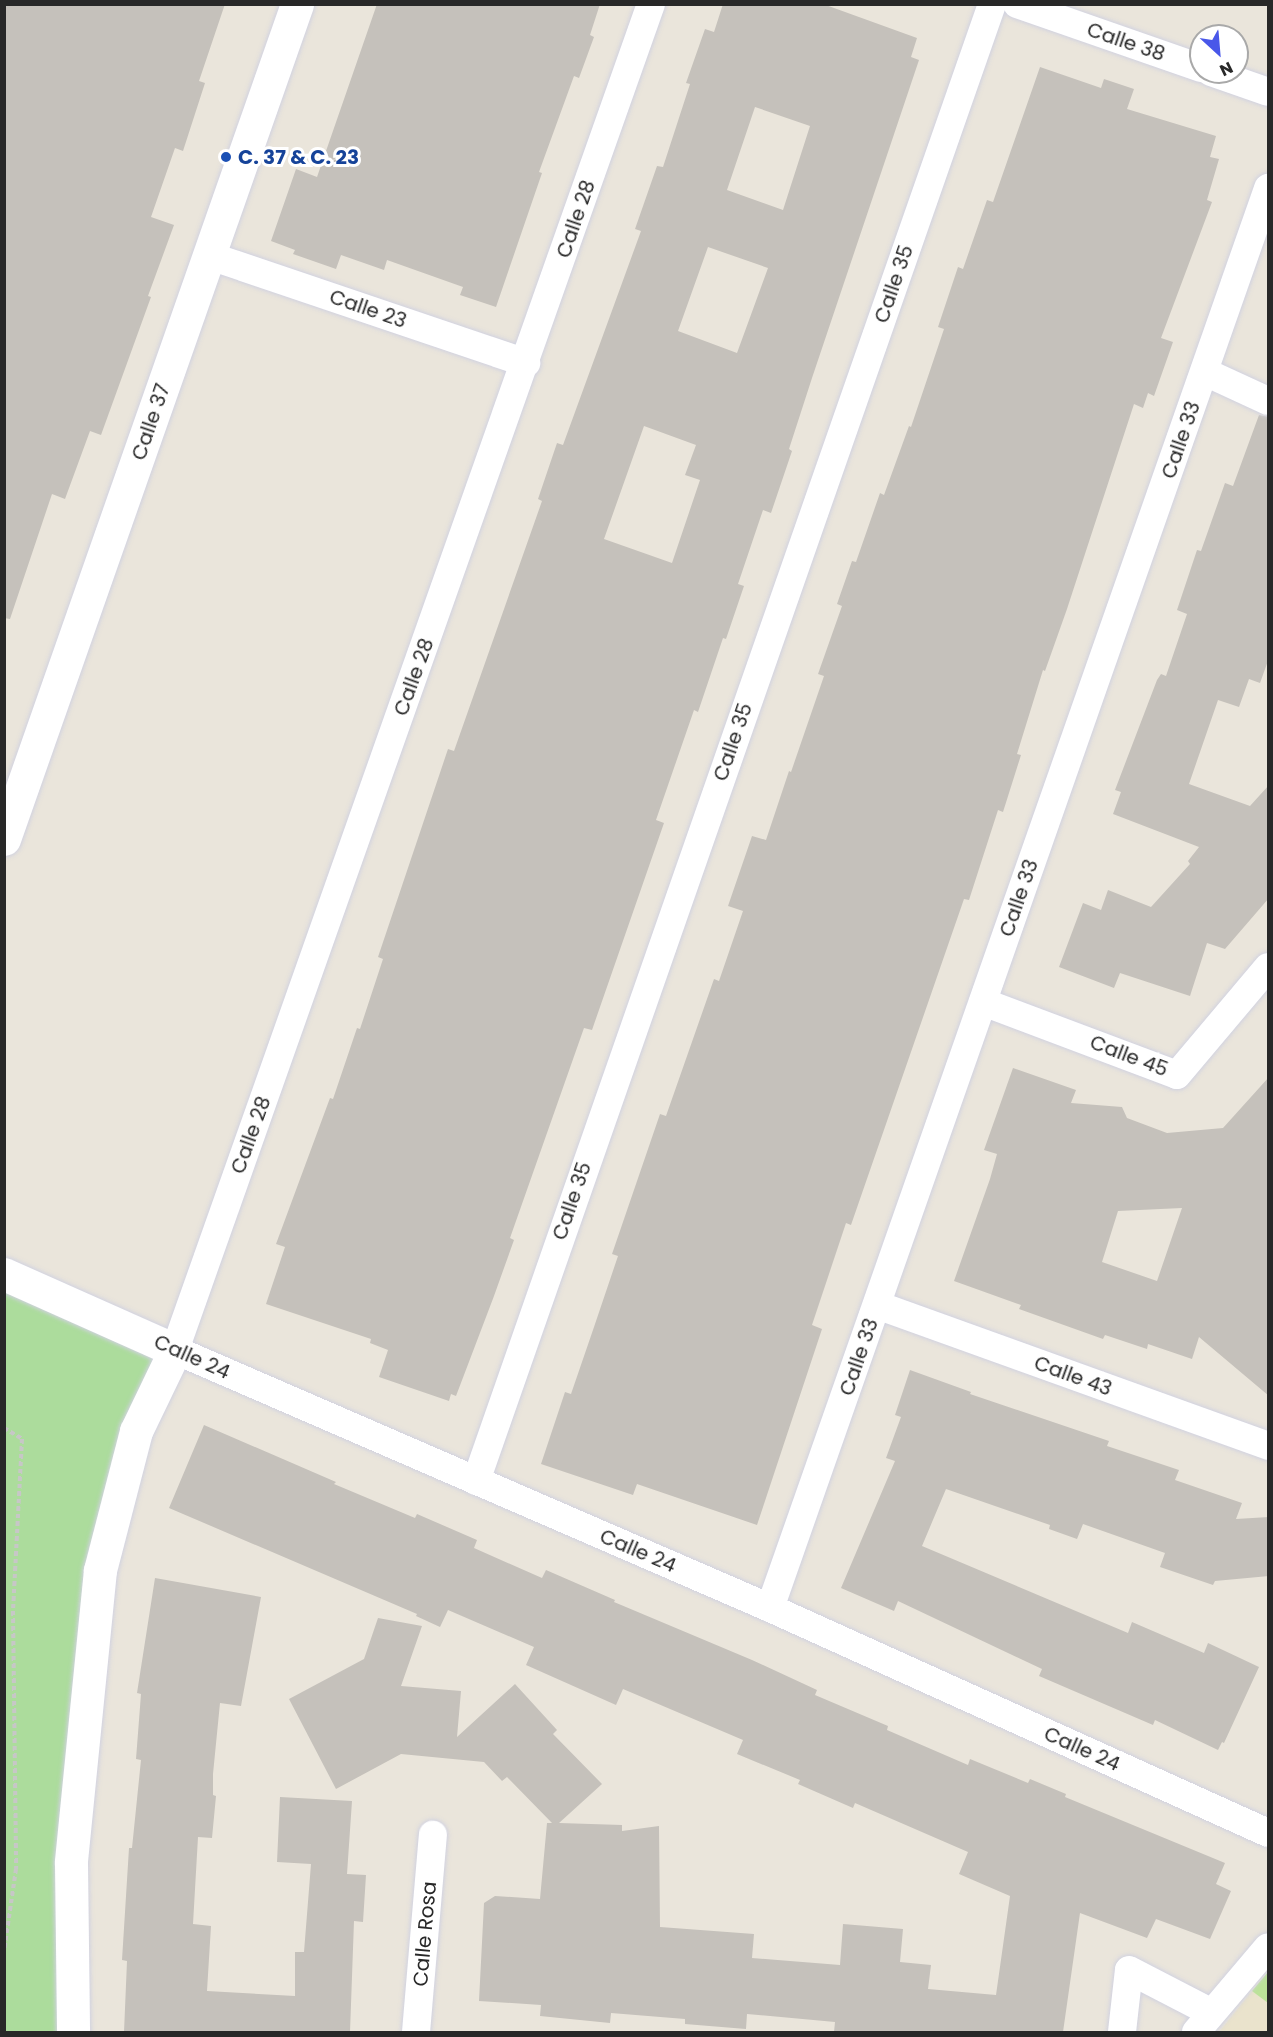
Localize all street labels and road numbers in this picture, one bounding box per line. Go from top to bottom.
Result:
street label: Calle 38 [1084,17,1168,67]
street label: Calle 28 [552,177,600,261]
street label: Calle 35 [869,242,919,326]
street label: Calle 23 [326,285,410,333]
street label: Calle 37 [127,381,175,463]
street label: Calle 33 [1157,398,1205,482]
street label: Calle 28 [389,635,439,719]
street label: Calle 35 [708,700,758,784]
street label: Calle 33 [995,856,1043,940]
street label: Calle 45 [1087,1030,1171,1082]
street label: Calle 28 [226,1093,276,1177]
street label: Calle 35 [547,1159,597,1243]
street label: Calle 33 [835,1315,883,1399]
street label: Calle 24 [150,1330,234,1384]
street label: Calle 43 [1031,1351,1115,1401]
street label: Calle 24 [596,1524,680,1578]
street label: Calle 24 [1040,1722,1124,1776]
street label: Calle Rosa [408,1880,442,1988]

